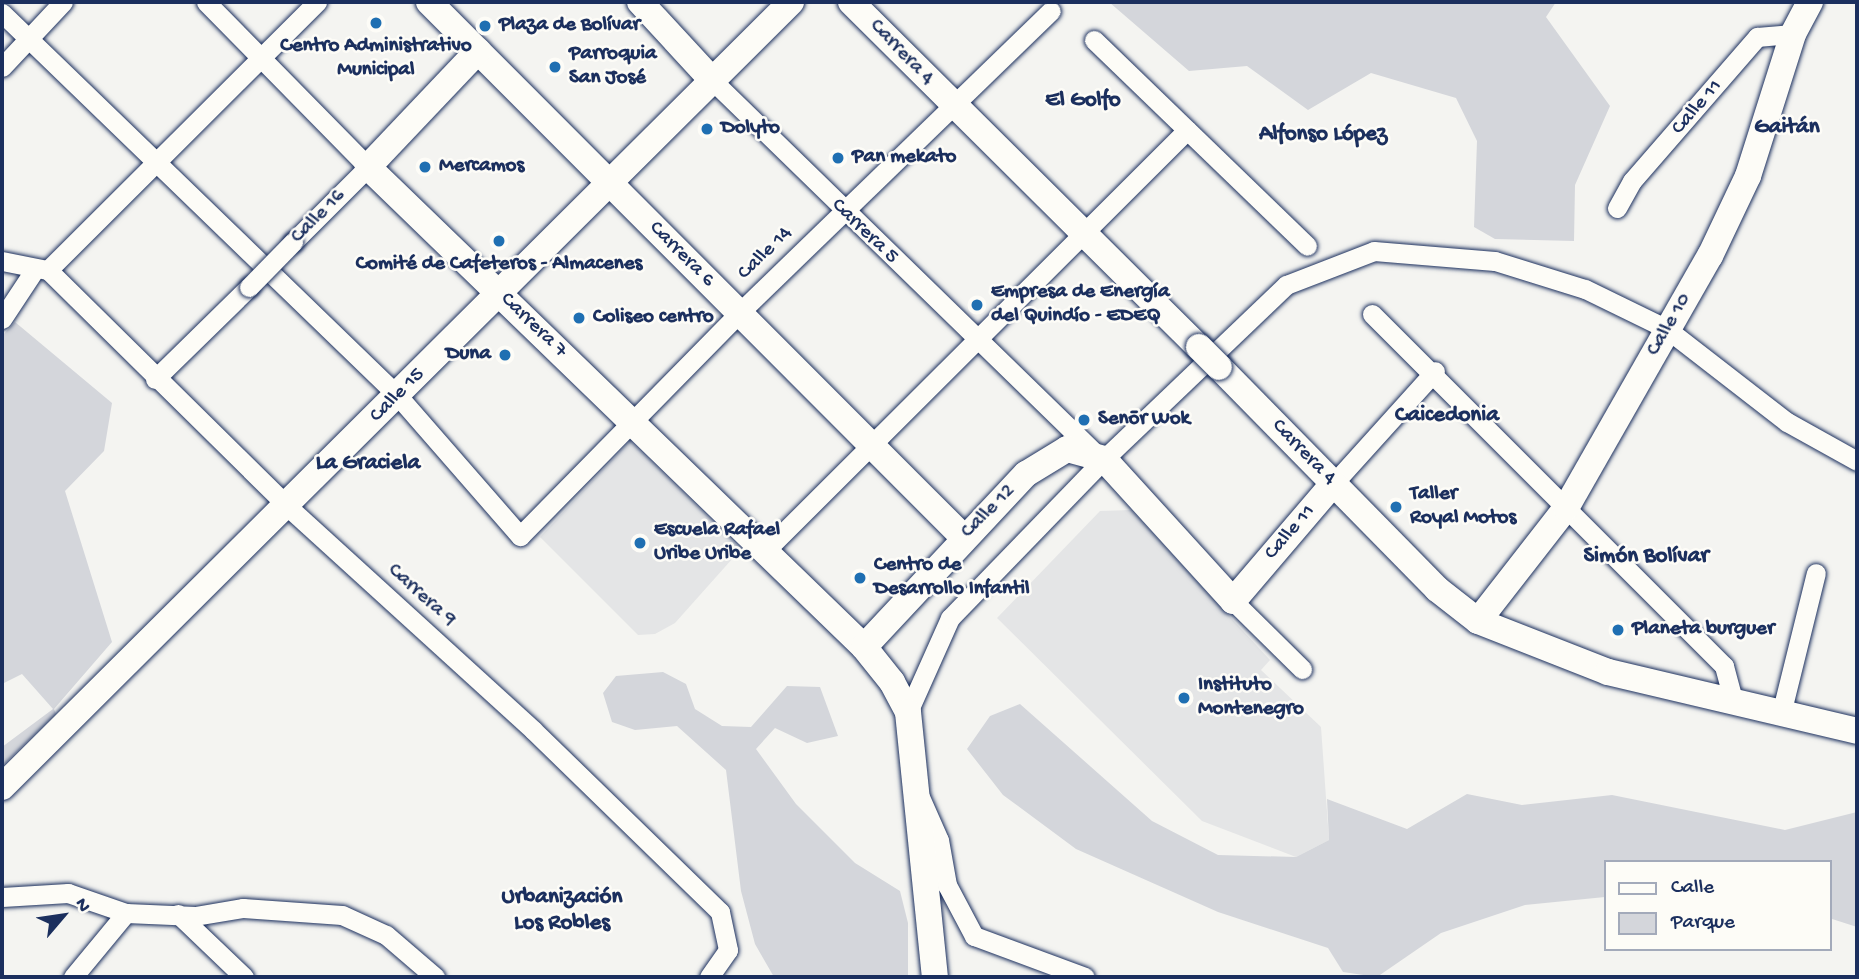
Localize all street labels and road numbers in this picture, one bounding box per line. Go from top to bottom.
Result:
street label: Carrera 4 [863,14,939,92]
street label: Calle 11 [1667,75,1729,141]
street label: Calle 16 [286,184,352,250]
street label: Carrera 5 [825,194,903,270]
street label: Carrera 6 [643,217,719,293]
street label: Calle 14 [733,222,799,286]
street label: Carrera 7 [494,288,572,364]
street label: Calle 10 [1642,289,1698,361]
street label: Calle 15 [365,363,431,429]
street label: Carrera 4 [1265,414,1341,492]
street label: Calle 12 [956,479,1022,545]
street label: Calle 11 [1260,500,1322,566]
street label: Carrera 9 [382,559,460,633]

